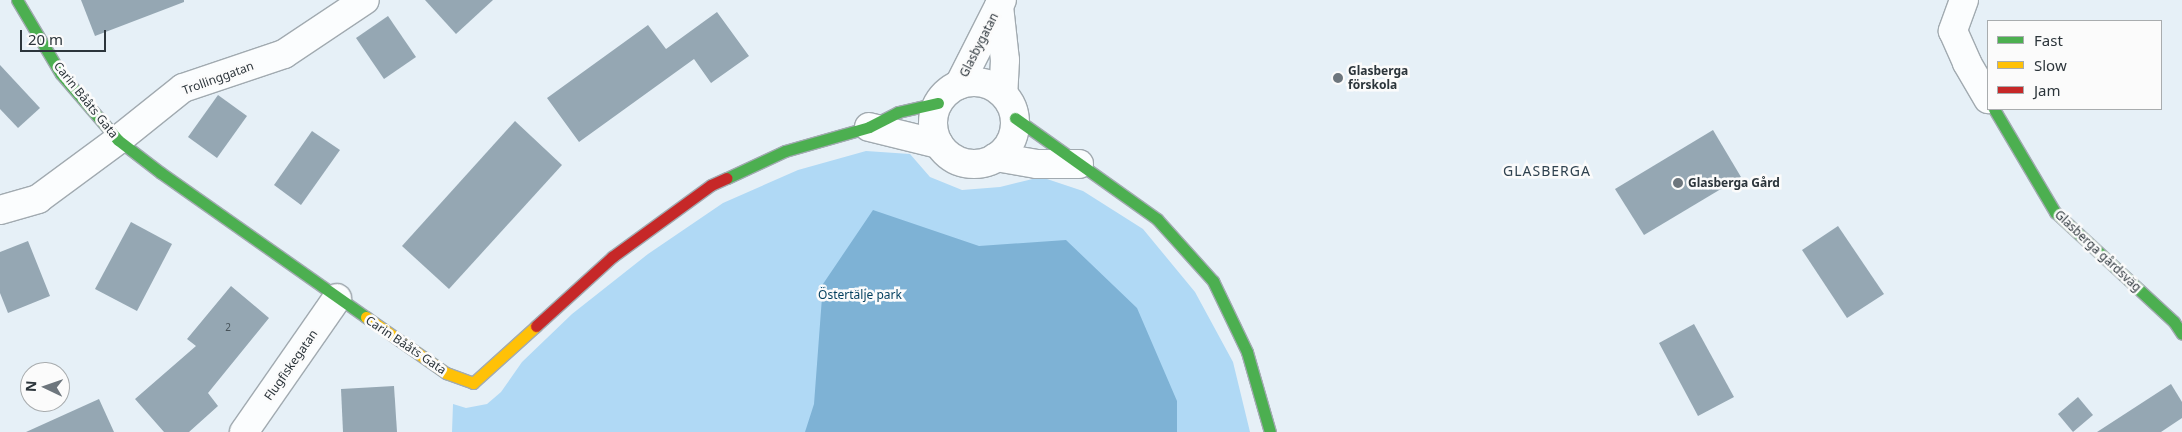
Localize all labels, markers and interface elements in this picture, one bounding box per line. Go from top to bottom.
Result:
street label: Glasbygatan [957,10,1001,80]
scale bar [22,20,109,52]
legend [1987,20,2162,110]
text: 20 m [28,29,63,49]
text: Fast [2034,30,2063,50]
text: Slow [2034,55,2067,75]
street label: Trollinggatan [180,58,256,98]
street label: Carin Bååts Gata [51,59,121,141]
place label: Glasberga förskola [1348,64,1408,92]
marker: Glasberga förskola [1332,72,1344,84]
text: Jam [2034,80,2061,100]
district label: GLASBERGA [1502,163,1592,179]
place label: Glasberga Gård [1688,176,1780,190]
marker: Glasberga Gård [1672,177,1684,189]
street label: Glasberga gårdsväg [2052,207,2144,295]
park label: Östertälje park [818,288,902,302]
street label: Carin Bååts Gata [363,313,449,377]
house number: 2 [225,322,231,334]
street label: Flugfiskegatan [261,327,321,403]
north arrow [20,362,70,412]
text: N [21,380,40,392]

